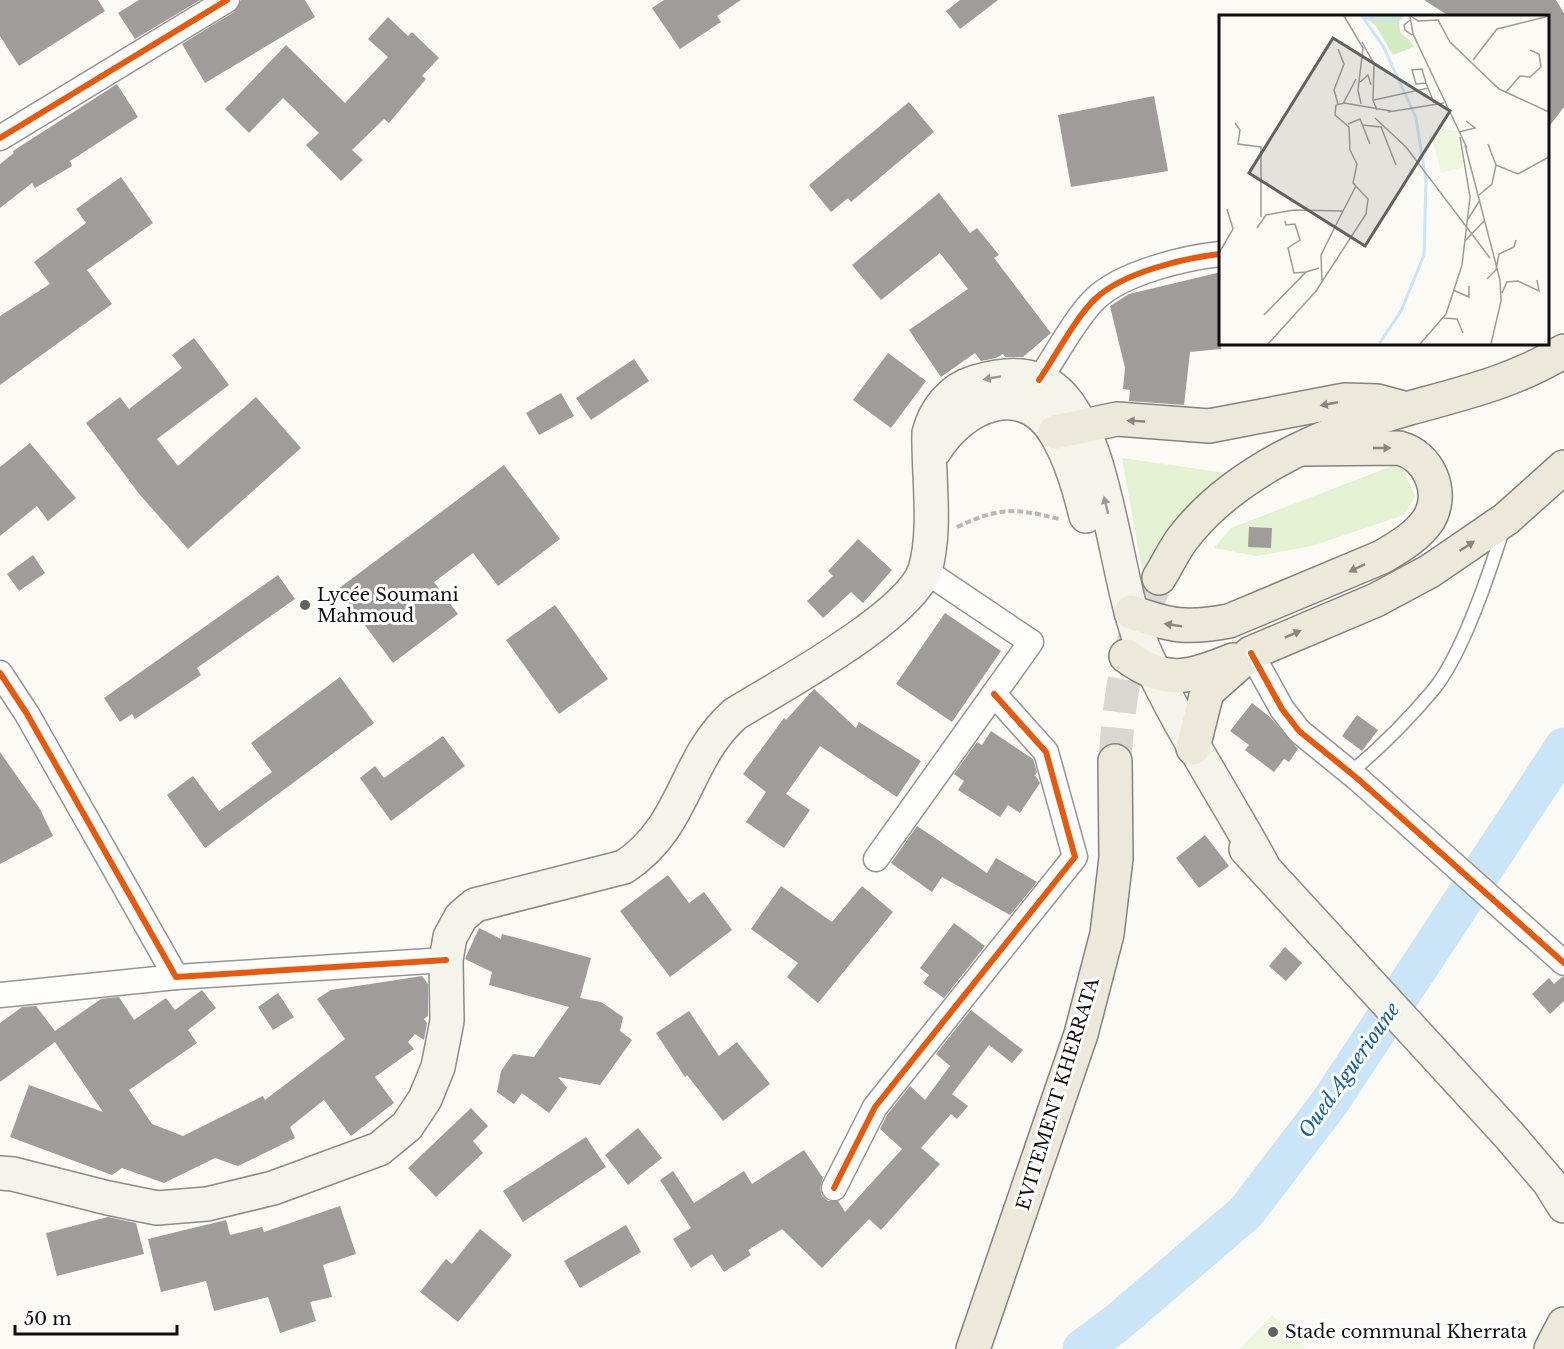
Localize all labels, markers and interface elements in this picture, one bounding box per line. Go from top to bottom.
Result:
inset map [1219,15,1549,345]
one-way arrow [983,374,1002,383]
one-way arrow [1319,400,1338,409]
one-way arrow [1127,416,1146,425]
one-way arrow [1372,443,1391,453]
one-way arrow [1100,496,1110,514]
one-way arrow [1458,540,1474,552]
one-way arrow [1349,563,1366,573]
place label: Lycée Soumani Mahmoud [317,584,459,627]
marker: Lycée Soumani Mahmoud [298,598,312,612]
one-way arrow [1164,620,1183,629]
one-way arrow [1285,630,1302,639]
street label: EVITEMENT KHERRATA [1012,974,1104,1213]
water label: Oued Aguerioune [1293,998,1405,1142]
scale bar [15,1298,177,1336]
text: 50 m [24,1308,72,1330]
place label: Stade communal Kherrata [1285,1321,1527,1343]
marker: Stade communal Kherrata [1266,1325,1280,1339]

